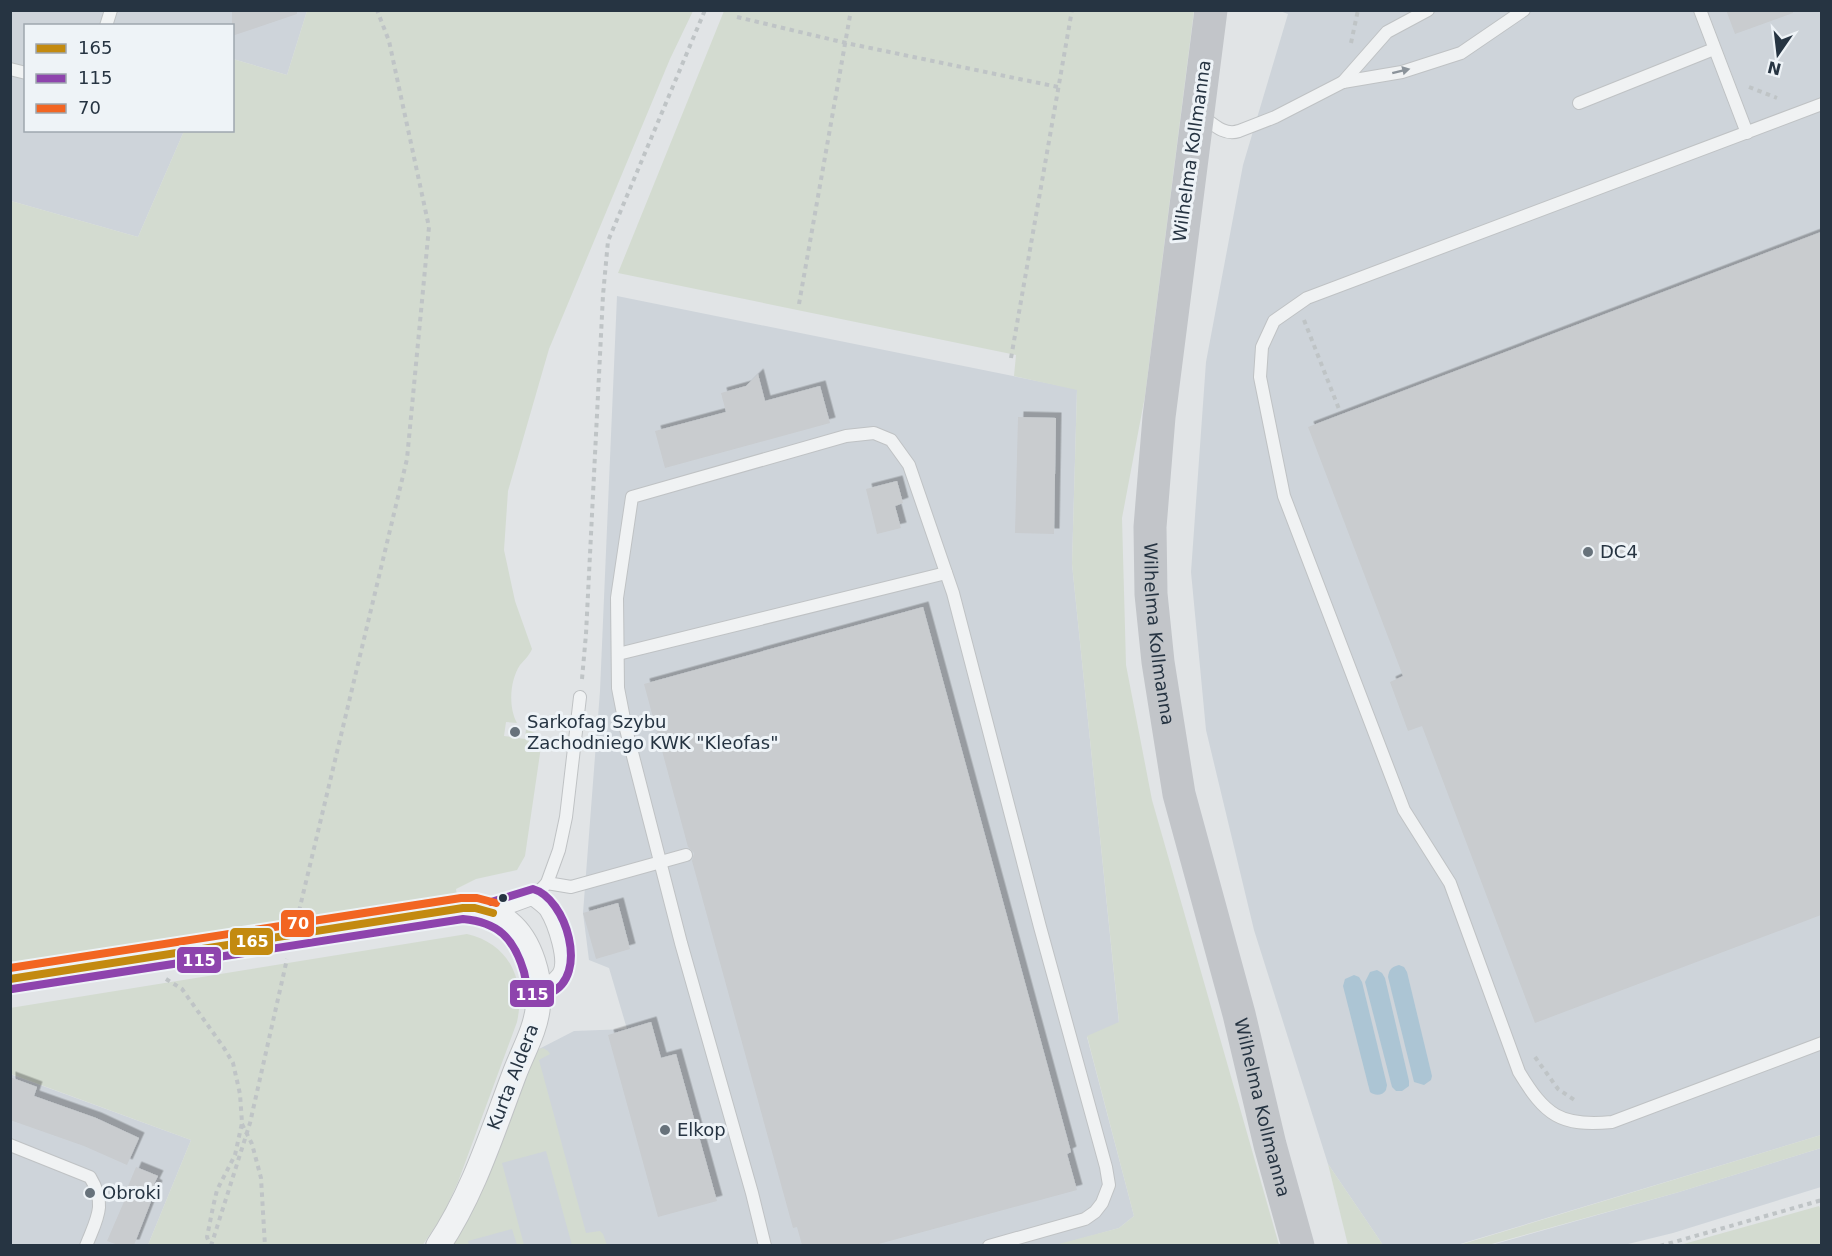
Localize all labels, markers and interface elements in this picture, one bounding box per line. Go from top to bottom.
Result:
legend [24,24,234,132]
north arrow [1748,24,1808,84]
text: 165 [78,37,112,58]
text: N [1766,57,1783,79]
street label: Wilhelma Kollmanna [1168,59,1215,243]
one-way arrow [1392,66,1410,76]
text: 115 [78,67,112,88]
text: 70 [78,97,101,118]
place label: DC4 [1600,541,1638,562]
street label: Wilhelma Kollmanna [1140,542,1179,727]
marker: DC4 [1581,545,1595,559]
place label: Sarkofag Szybu Zachodniego KWK "Kleofas" [527,711,778,753]
marker: Sarkofag Szybu Zachodniego KWK "Kleofas" [508,725,522,739]
unlabelled marker [497,892,509,904]
line badge: 70 [280,909,315,938]
text: 70 [287,914,309,933]
line badge: 165 [229,927,274,956]
text: 165 [235,932,269,951]
line badge: 115 [176,946,222,974]
text: 115 [182,951,216,970]
line badge: 115 [509,979,555,1008]
text: 115 [515,985,549,1004]
street label: Wilhelma Kollmanna [1230,1016,1295,1199]
street label: Kurta Aldera [483,1021,542,1133]
place label: Elkop [677,1119,726,1140]
marker: Elkop [658,1123,672,1137]
place label: Obroki [102,1182,161,1203]
marker: Obroki [83,1186,97,1200]

